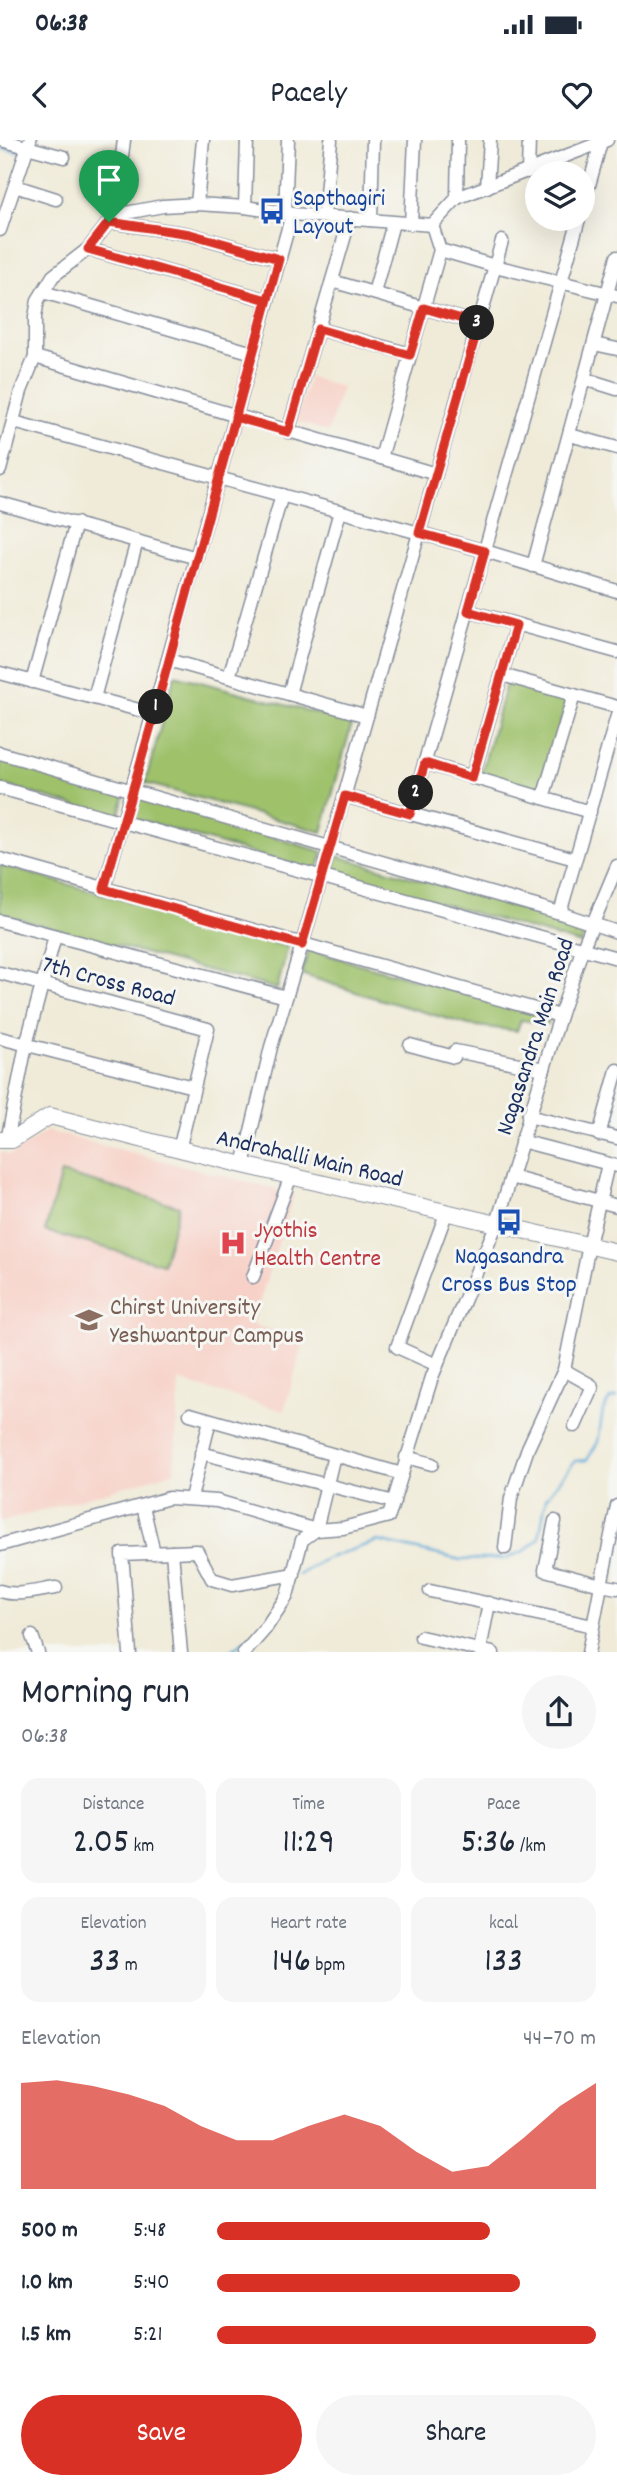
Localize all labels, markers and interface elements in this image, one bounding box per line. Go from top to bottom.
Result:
text: 06:38 [35,6,88,43]
text: Pacely [270,72,347,118]
icon: back [21,76,59,114]
icon: heart [558,76,596,114]
pin [79,150,139,222]
icon: arrive [90,161,128,199]
map controls [525,161,595,231]
button: layers [525,161,595,231]
place label: Sapthagiri Layout [293,183,385,245]
bus stop icon: Sapthagiri Layout [257,196,287,226]
pin: 3 [460,306,494,340]
text: 3 [472,309,481,336]
pin: 1 [138,690,174,724]
text: 1 [153,693,158,720]
pin: 2 [398,776,434,810]
text: 2 [411,779,420,806]
street label: Nagasandra Main Road [489,934,585,1140]
street label: 7th Cross Road [38,949,179,1017]
street label: Andrahalli Main Road [213,1122,406,1198]
bus stop icon: Nagasandra Cross Bus Stop [494,1207,524,1237]
place label: Jyothis Health Centre [254,1215,381,1277]
hospital icon: Jyothis Health Centre [218,1228,248,1258]
place label: Nagasandra Cross Bus Stop [441,1241,577,1303]
place label: Chirst University Yeshwantpur Campus [110,1292,304,1354]
school or university icon: Chirst University Yeshwantpur Campus [74,1305,104,1335]
text: Morning run [21,1667,190,1722]
button: share [522,1675,596,1749]
text: 06:38 [21,1721,68,1754]
text: Distance [83,1792,144,1819]
text: Time [292,1792,325,1819]
text: Pace [487,1792,520,1819]
text: 2.05 [73,1819,129,1869]
text: 11:29 [282,1819,335,1869]
text: 5:36 [461,1819,516,1869]
text: km [129,1834,154,1861]
text: /km [516,1834,546,1861]
text: Elevation [80,1911,147,1938]
text: Heart rate [270,1911,347,1938]
text: kcal [489,1911,518,1938]
text: 33 [89,1938,120,1988]
text: 146 [272,1938,311,1988]
text: 133 [484,1938,523,1988]
text: m [120,1953,138,1980]
text: bpm [311,1953,345,1980]
text: Elevation [21,2023,101,2056]
text: 44–70 m [523,2023,596,2056]
text: 500 m [21,2215,78,2248]
text: 5:48 [133,2215,166,2248]
text: 1.0 km [21,2267,73,2300]
text: 5:40 [133,2267,170,2300]
text: 1.5 km [21,2319,71,2352]
text: 5:21 [133,2319,163,2352]
button: Save [21,2395,302,2475]
button: Share [316,2395,596,2475]

